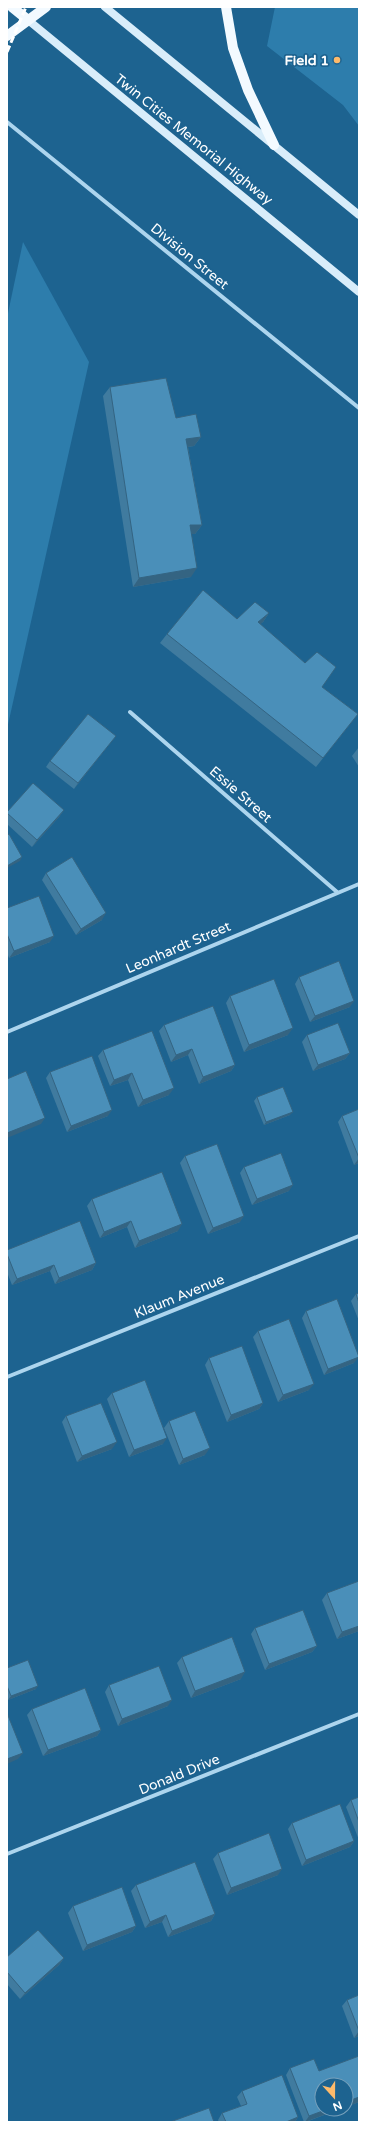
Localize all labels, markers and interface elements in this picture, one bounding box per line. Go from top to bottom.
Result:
place label: Field 1 [284,52,329,69]
marker: Field 1 [332,55,342,65]
street label: Twin Cities Memorial Highway [111,70,277,209]
street label: Division Street [147,220,233,294]
street label: Essie Street [206,763,276,827]
street label: Leonhardt Street [123,917,234,977]
street label: Klaum Avenue [132,1271,227,1322]
street label: Donald Drive [136,1751,222,1798]
north arrow [314,2077,354,2117]
text: N [331,2098,344,2114]

